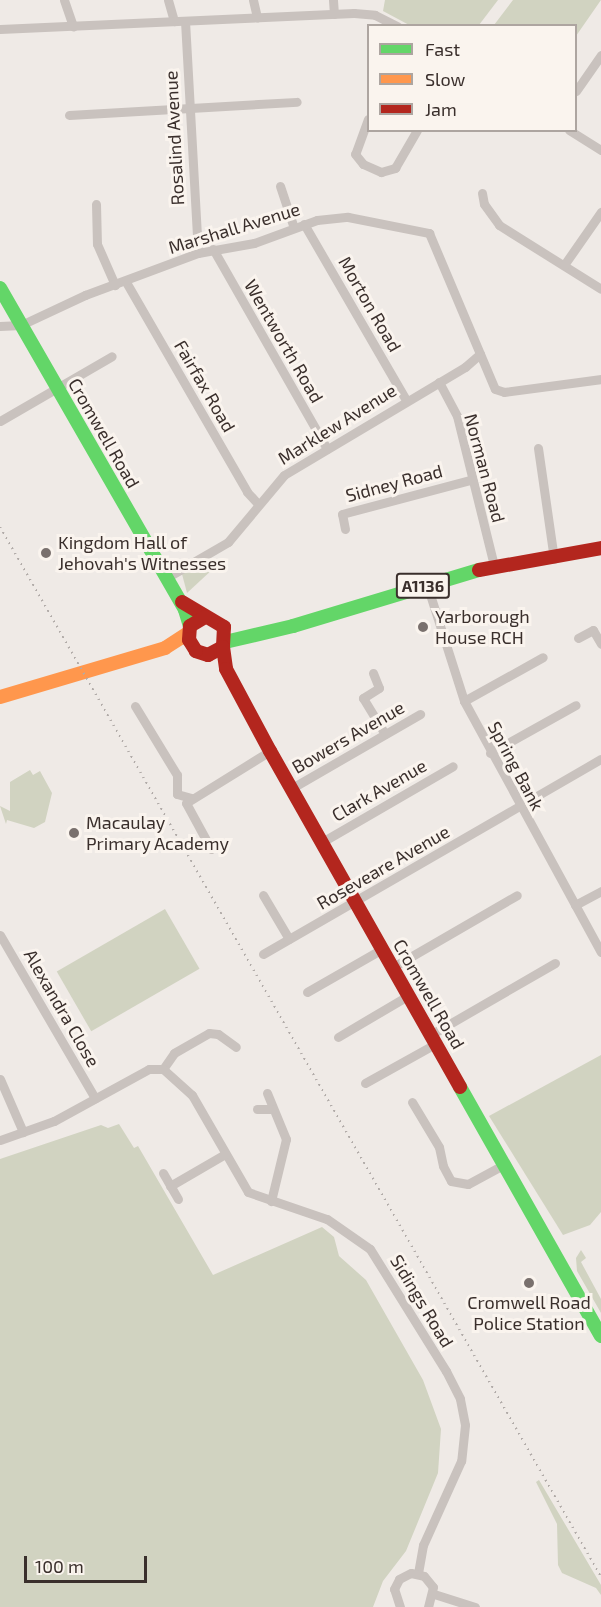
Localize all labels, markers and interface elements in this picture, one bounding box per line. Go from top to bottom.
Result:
legend [367,24,577,132]
text: Fast [425,38,460,60]
text: Slow [425,68,465,90]
street label: Rosalind Avenue [160,70,188,206]
text: Jam [425,98,457,120]
street label: Marshall Avenue [165,198,303,258]
street label: Morton Road [334,253,406,355]
street label: Wentworth Road [240,276,328,406]
street label: Fairfax Road [170,336,240,436]
street label: Cromwell Road [64,374,144,492]
street label: Marklew Avenue [274,379,400,469]
street label: Norman Road [460,411,510,525]
street label: Sidney Road [343,460,445,506]
place label: Kingdom Hall of Jehovah's Witnesses [58,532,226,574]
marker: Kingdom Hall of Jehovah's Witnesses [39,546,53,560]
road number: A1136 [394,573,452,599]
place label: Yarborough House RCH [435,606,530,648]
marker: Yarborough House RCH [416,620,430,634]
street label: Bowers Avenue [288,696,408,778]
street label: Spring Bank [484,718,548,814]
street label: Clark Avenue [328,754,430,826]
place label: Macaulay Primary Academy [86,812,230,854]
street label: Roseveare Avenue [313,820,453,914]
marker: Macaulay Primary Academy [67,826,81,840]
street label: Cromwell Road [389,935,469,1053]
street label: Alexandra Close [20,945,104,1071]
street label: Sidings Road [386,1251,458,1351]
marker: Cromwell Road Police Station [522,1276,536,1290]
place label: Cromwell Road Police Station [467,1292,591,1334]
scale bar [27,1544,150,1582]
text: 100 m [35,1555,84,1577]

